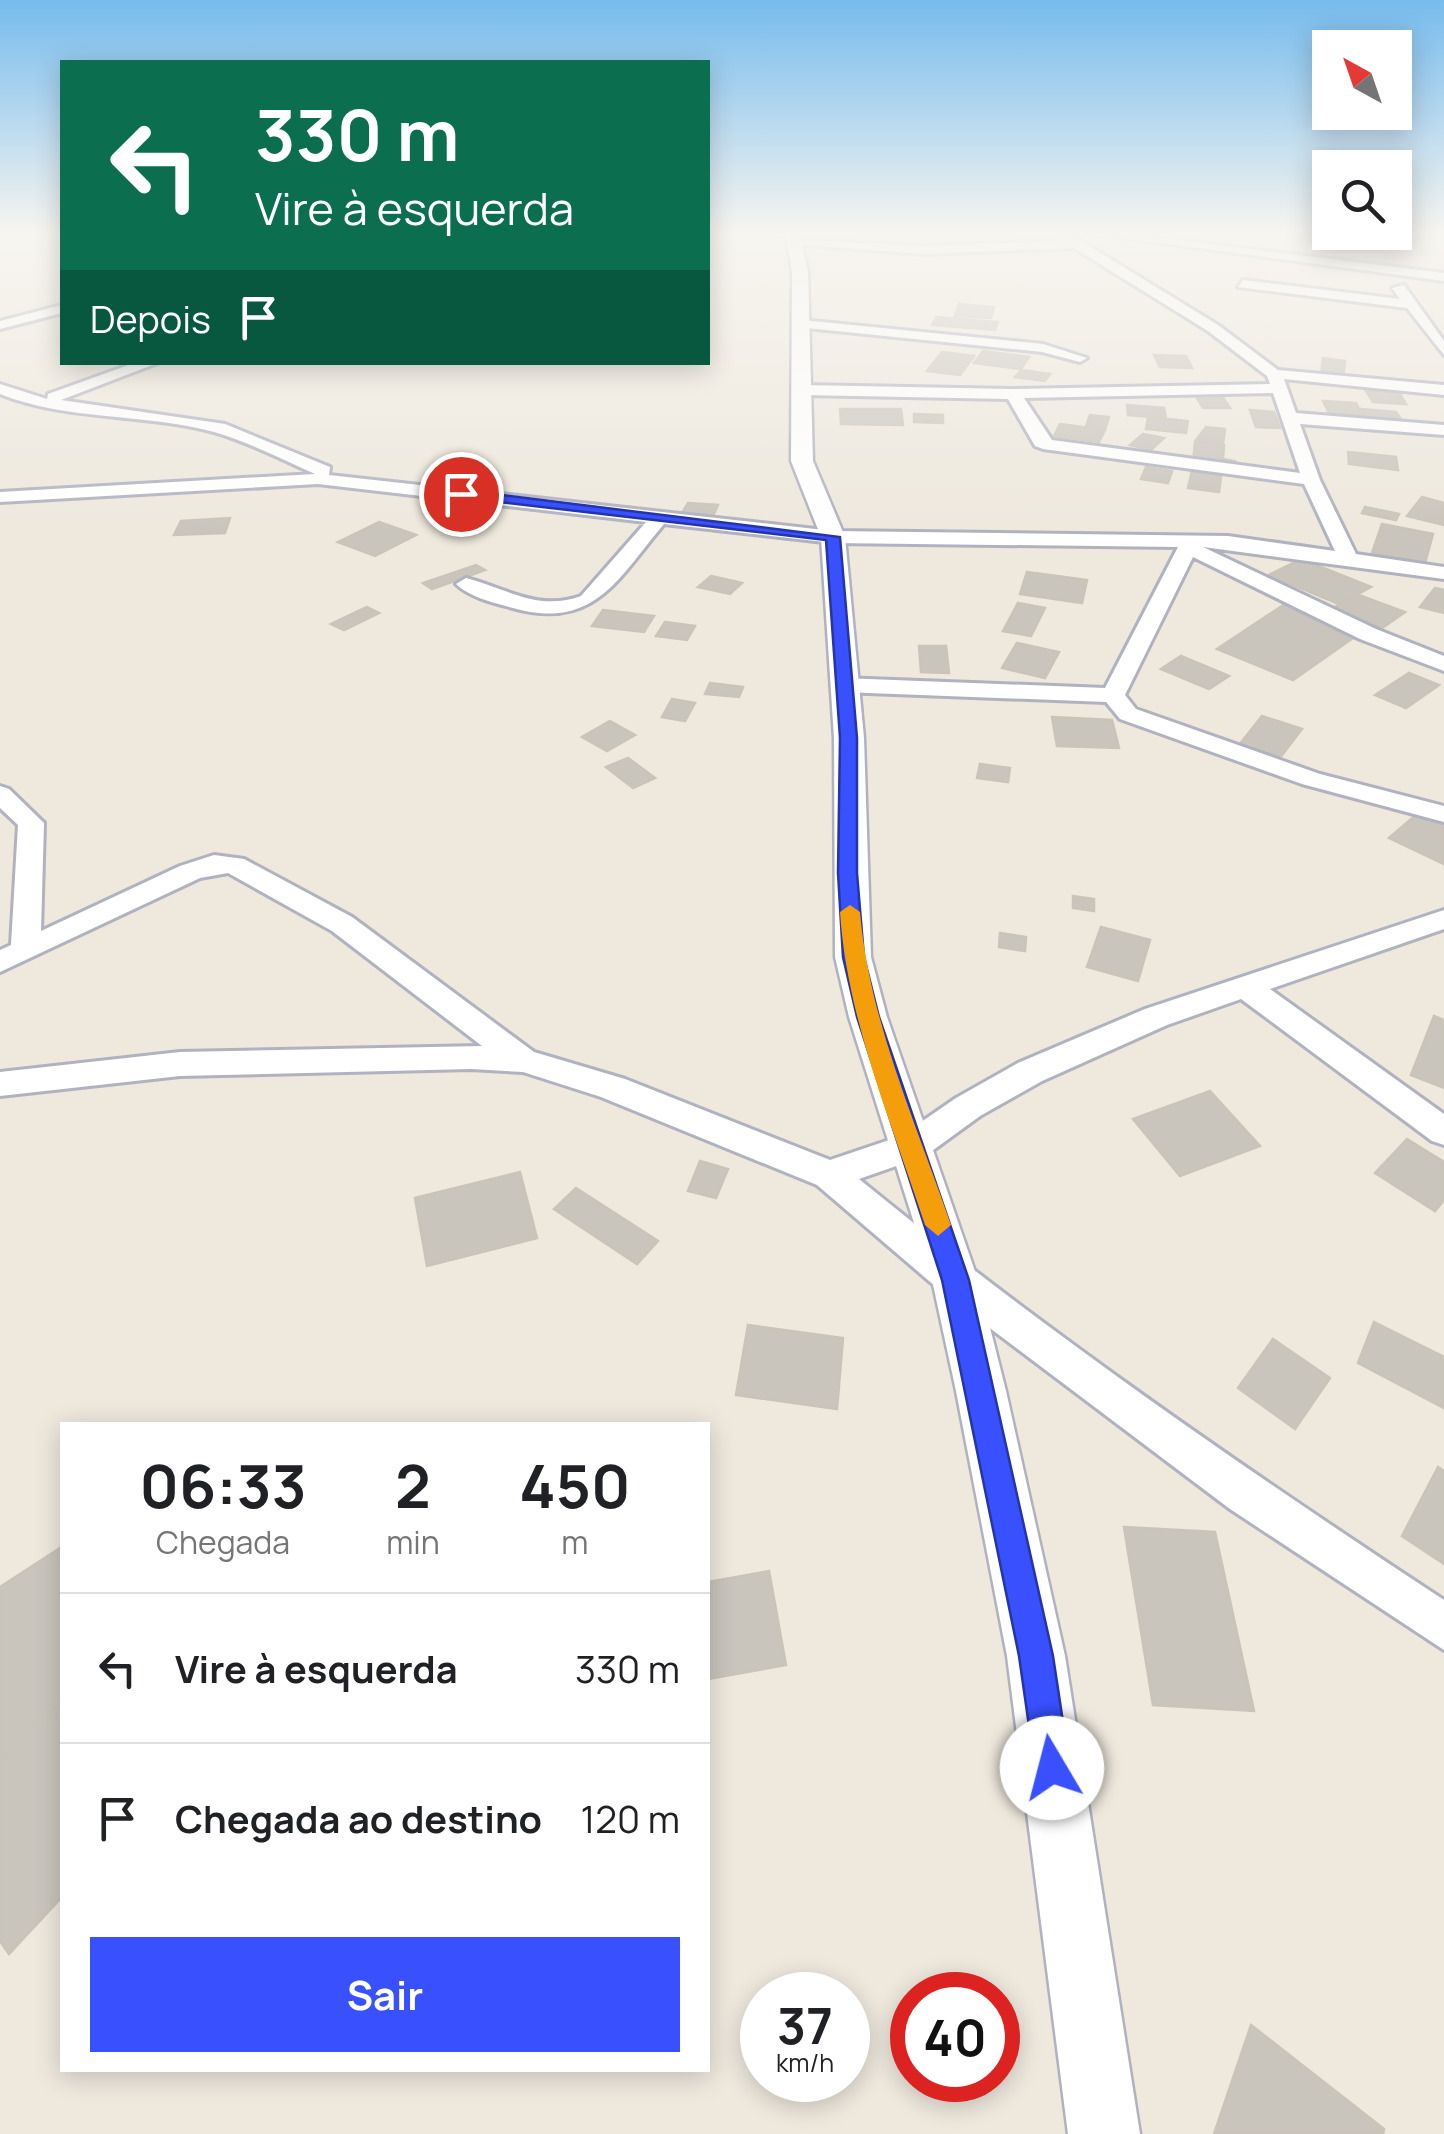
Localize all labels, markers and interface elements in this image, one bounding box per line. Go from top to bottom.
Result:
north arrow [1312,30,1412,130]
map controls [1312,30,1412,250]
text: 330 m [255,86,459,182]
icon: left [90,100,220,230]
button: search [1312,150,1412,250]
text: Vire à esquerda [255,177,574,239]
icon: arrive [231,290,286,345]
text: Depois [90,292,211,344]
pin [419,452,504,537]
icon: arrive [434,467,489,522]
text: 06:33 [140,1444,307,1526]
text: 2 [395,1444,431,1526]
text: 450 [519,1444,630,1526]
text: Chegada [156,1520,290,1564]
text: min [386,1520,440,1564]
text: m [561,1520,588,1564]
icon: left [90,1641,145,1696]
text: Vire à esquerda [175,1642,458,1694]
text: 330 m [575,1642,680,1694]
position arrow [1000,1716,1104,1820]
icon: arrive [90,1791,145,1846]
text: Chegada ao destino [175,1792,542,1844]
text: 120 m [581,1792,680,1844]
button: Sair [90,1937,680,2052]
speed limit sign: 40 [890,1972,1020,2102]
text: 37 [777,1991,833,2059]
text: km/h [776,2045,834,2080]

